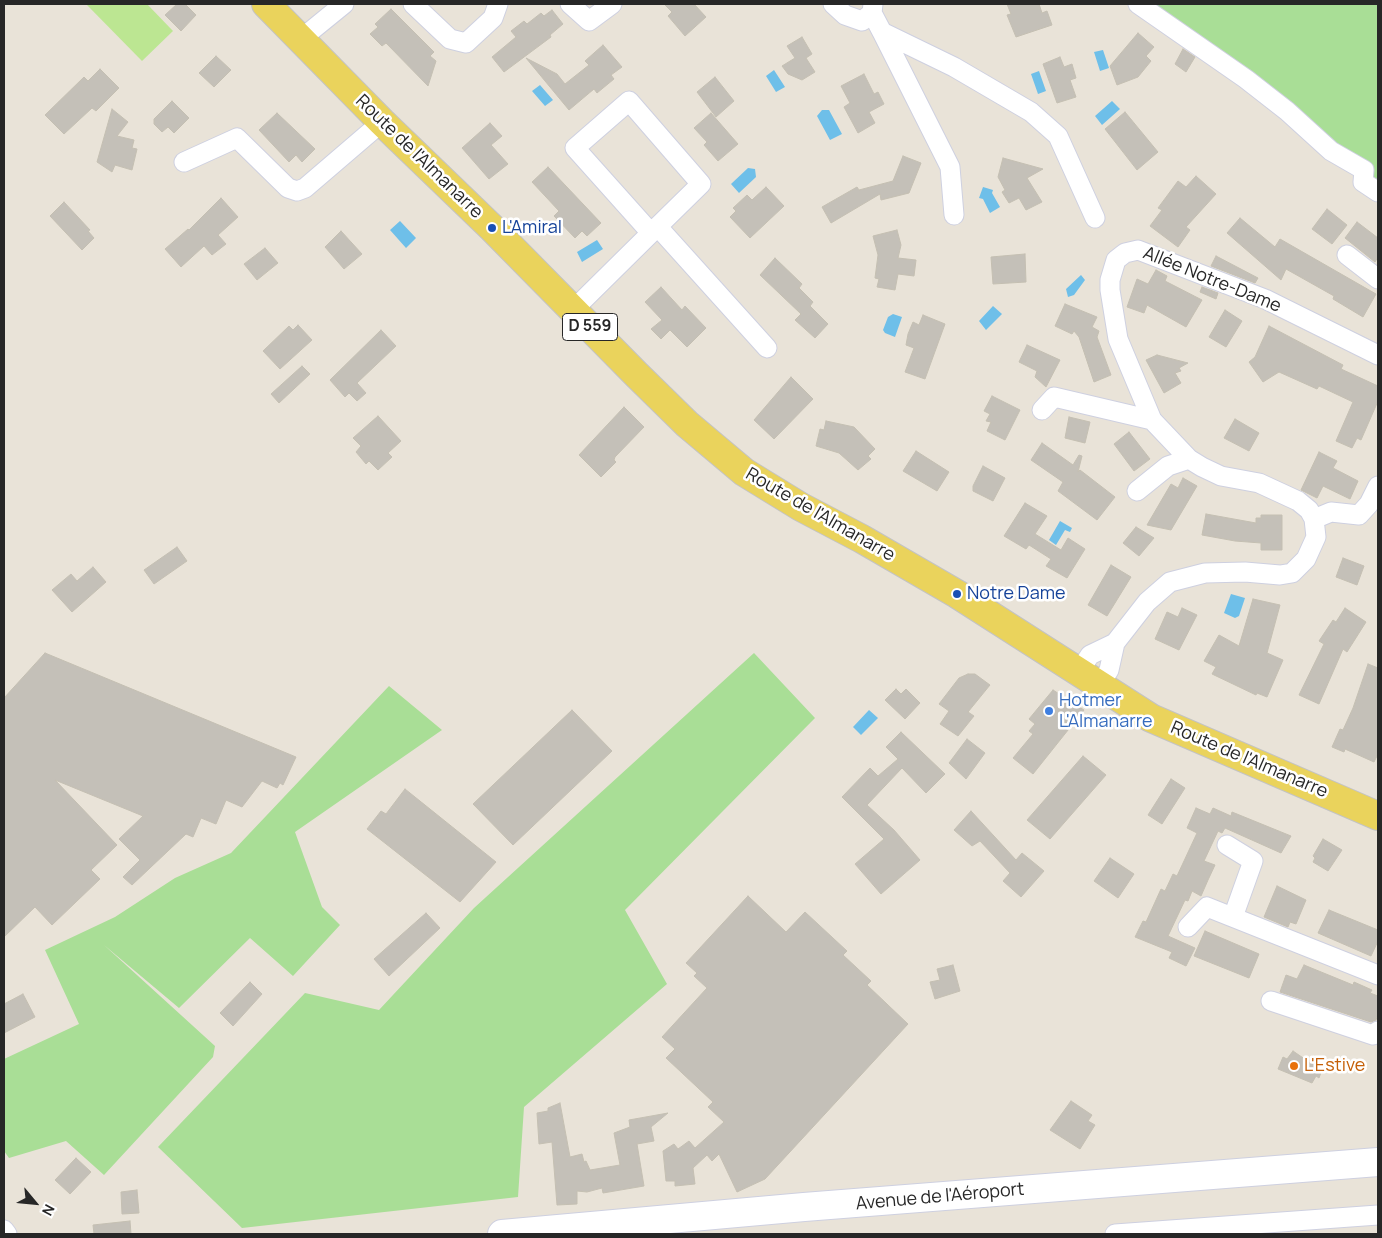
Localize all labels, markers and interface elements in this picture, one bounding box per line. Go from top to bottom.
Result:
street label: Route de l'Almanarre [351,91,487,223]
place label: L'Amiral [502,217,562,239]
marker: L'Amiral [486,222,498,234]
street label: Allée Notre-Dame [1140,242,1284,318]
road number: D 559 [562,314,618,341]
street label: Route de l'Almanarre [742,463,898,567]
place label: Notre Dame [967,583,1065,605]
marker: Notre Dame [951,588,963,600]
place label: Hotmer L'Almanarre [1059,690,1153,732]
marker: Hotmer L'Almanarre [1043,705,1055,717]
street label: Route de l'Almanarre [1167,717,1331,803]
place label: L'Estive [1304,1055,1365,1077]
marker: L'Estive [1288,1060,1300,1072]
north arrow [10,1178,60,1228]
street label: Avenue de l'Aéroport [855,1179,1025,1215]
text: N [38,1201,59,1219]

